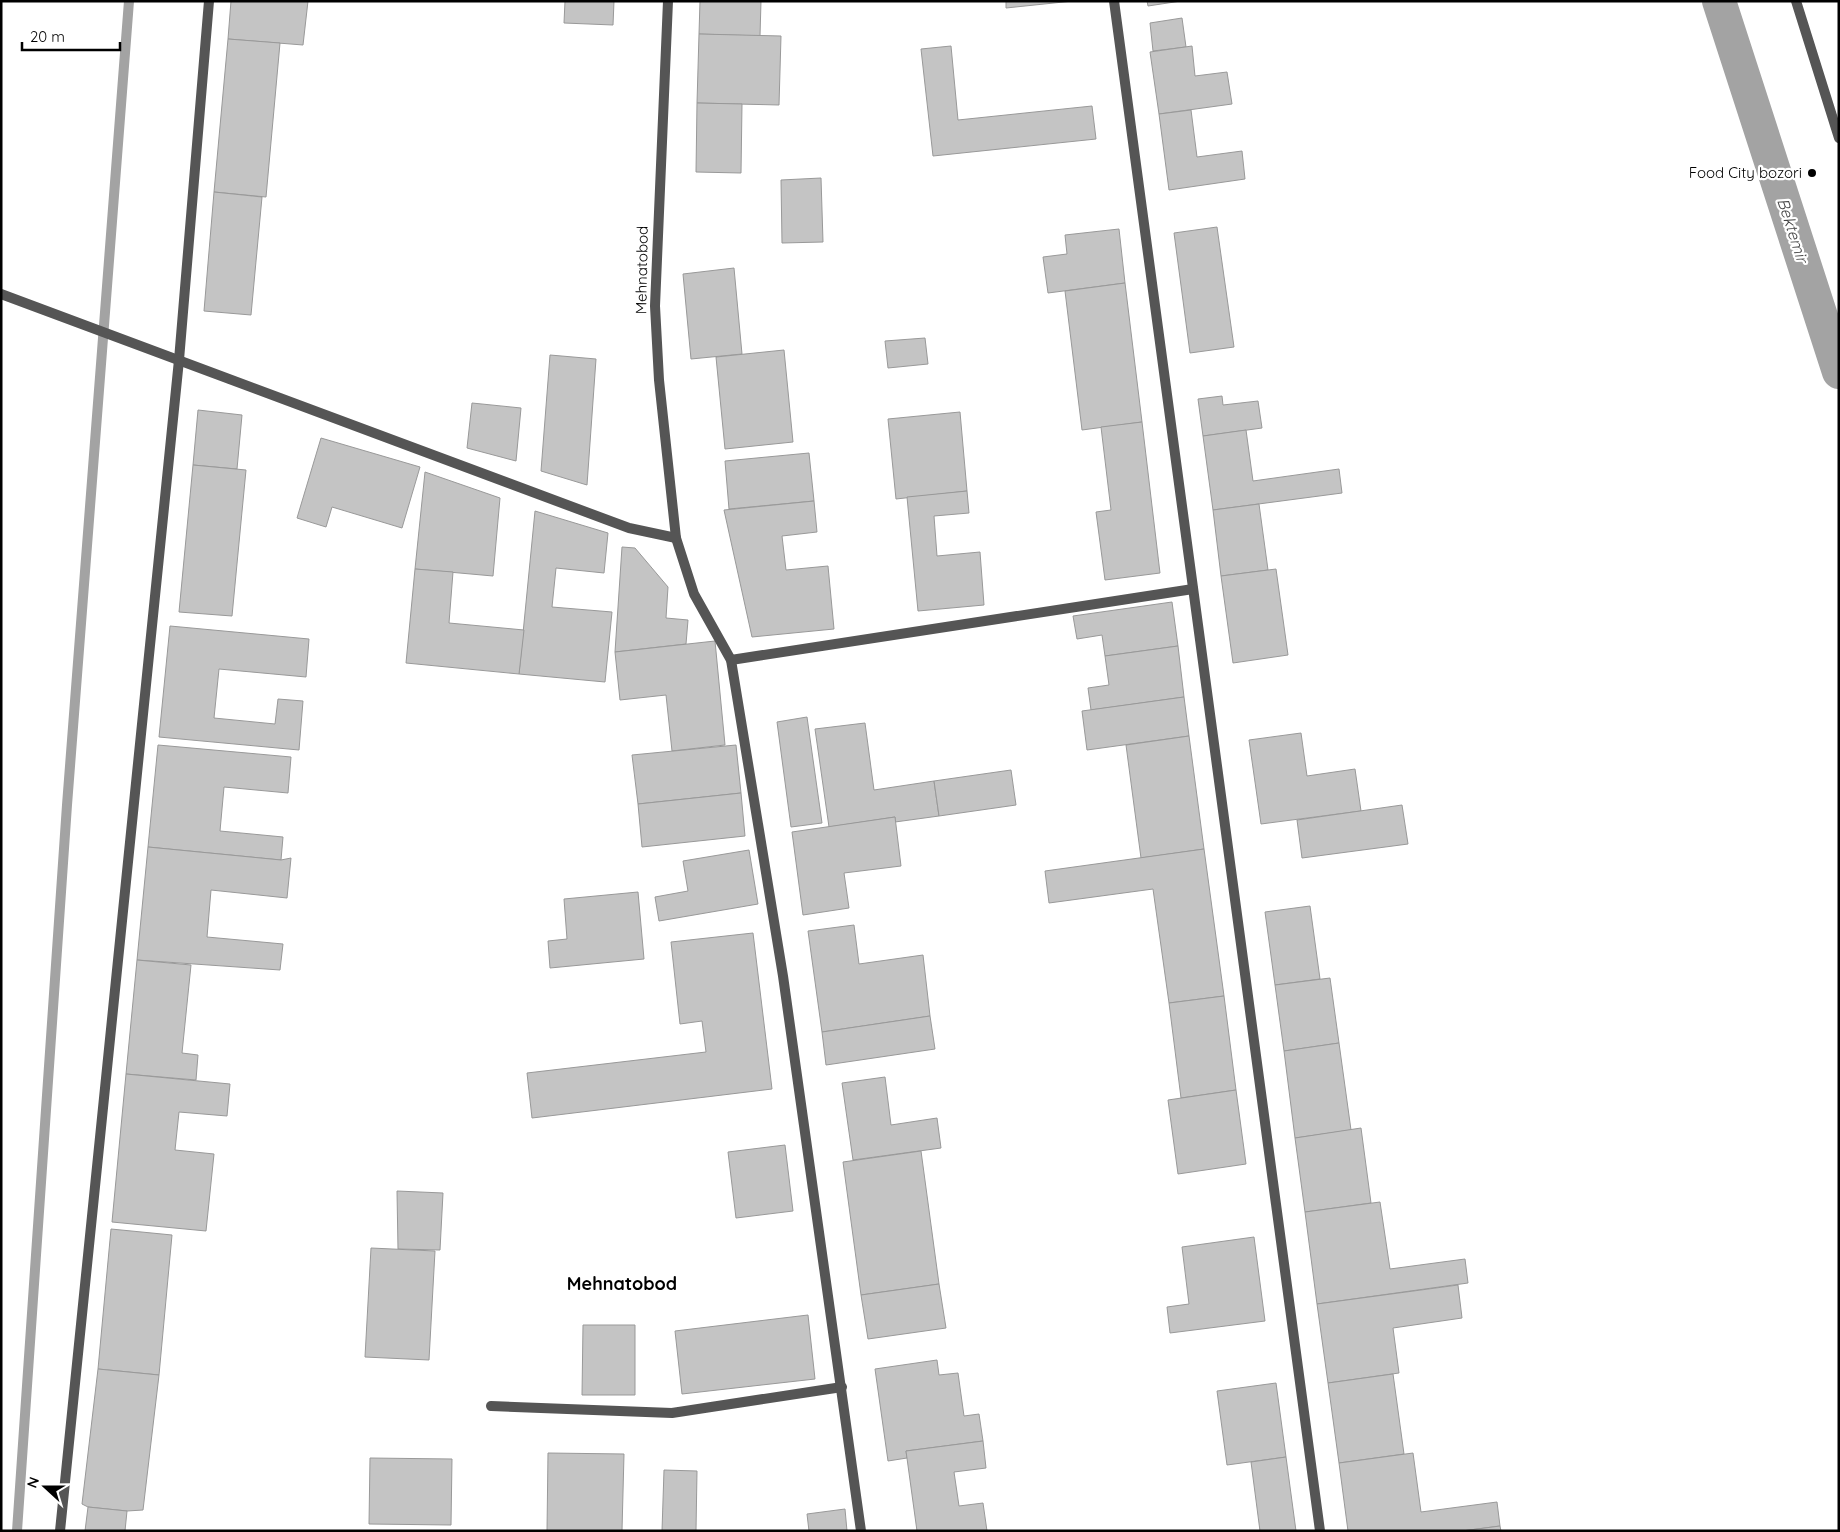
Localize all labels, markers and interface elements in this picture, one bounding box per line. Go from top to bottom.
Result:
scale bar [22,20,120,52]
text: 20 m [30,27,65,46]
place label: Food City bozori [1689,163,1802,182]
marker: Food City bozori [1806,167,1818,179]
water label: Bektemir [1773,195,1813,266]
street label: Mehnatobod [631,226,652,314]
district label: Mehnatobod [567,1272,677,1295]
north arrow [20,1462,70,1512]
text: N [23,1474,43,1490]

